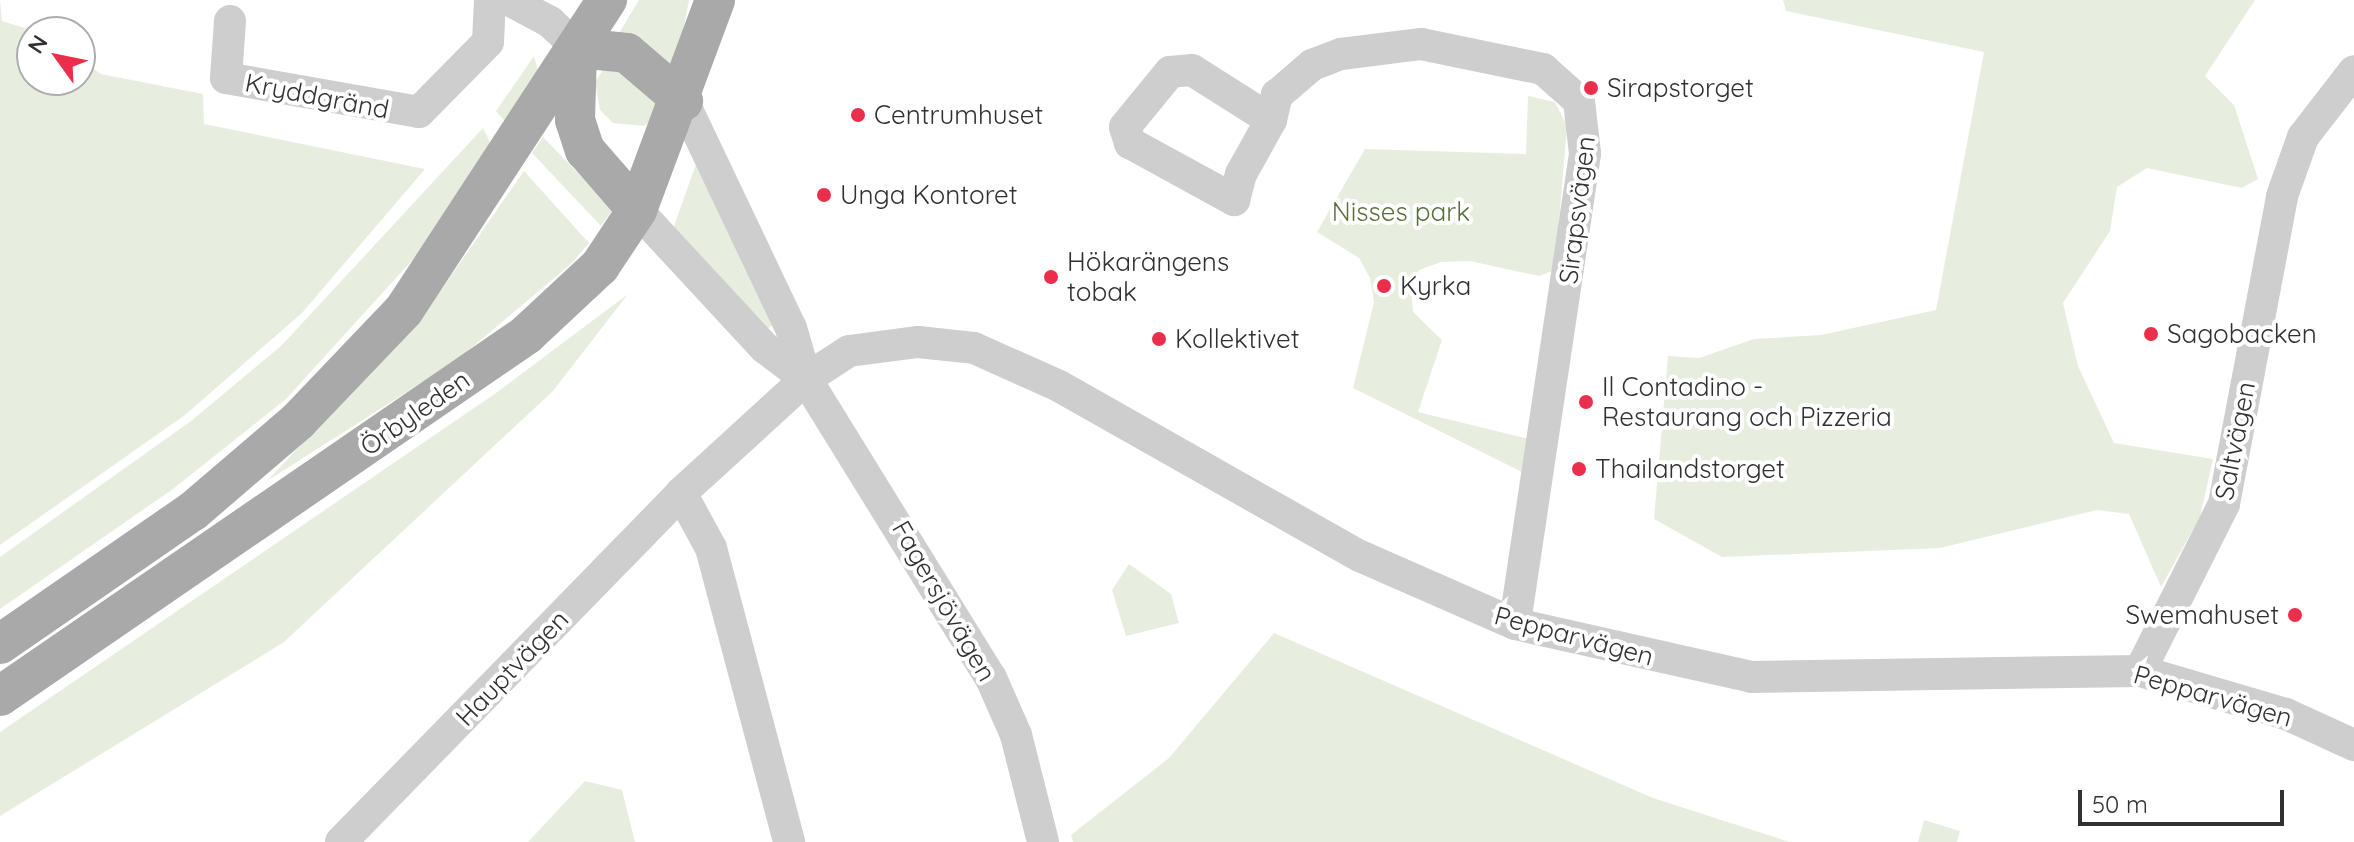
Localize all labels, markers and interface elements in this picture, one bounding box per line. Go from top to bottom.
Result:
north arrow [16,16,96,96]
text: N [21,30,54,58]
street label: Kryddgränd [242,67,392,125]
place label: Sirapstorget [1607,72,1754,104]
marker: Sirapstorget [1582,79,1600,97]
place label: Centrumhuset [874,99,1043,131]
marker: Centrumhuset [849,106,867,124]
street label: Sirapsvägen [1552,134,1602,286]
place label: Unga Kontoret [840,179,1018,211]
marker: Unga Kontoret [815,186,833,204]
park label: Nisses park [1332,196,1470,228]
place label: Hökarängens tobak [1067,246,1229,308]
marker: Hökarängens tobak [1042,268,1060,286]
place label: Kyrka [1400,270,1471,302]
marker: Kyrka [1375,277,1393,295]
place label: Sagobacken [2167,318,2317,350]
place label: Kollektivet [1175,323,1300,355]
marker: Sagobacken [2142,325,2160,343]
marker: Kollektivet [1150,330,1168,348]
street label: Örbyleden [354,364,476,462]
place label: Il Contadino - Restaurang och Pizzeria [1602,371,1892,432]
street label: Saltvägen [2208,379,2262,503]
marker: Il Contadino - Restaurang och Pizzeria [1577,393,1595,411]
place label: Thailandstorget [1595,453,1785,485]
marker: Thailandstorget [1570,460,1588,478]
street label: Fagersjövägen [885,515,1003,687]
place label: Swemahuset [2125,599,2279,631]
street label: Pepparvägen [1491,600,1657,672]
street label: Hauptvägen [449,604,575,732]
marker: Swemahuset [2286,606,2304,624]
street label: Pepparvägen [2130,658,2296,734]
scale bar [2082,774,2288,824]
text: 50 m [2092,789,2148,819]

